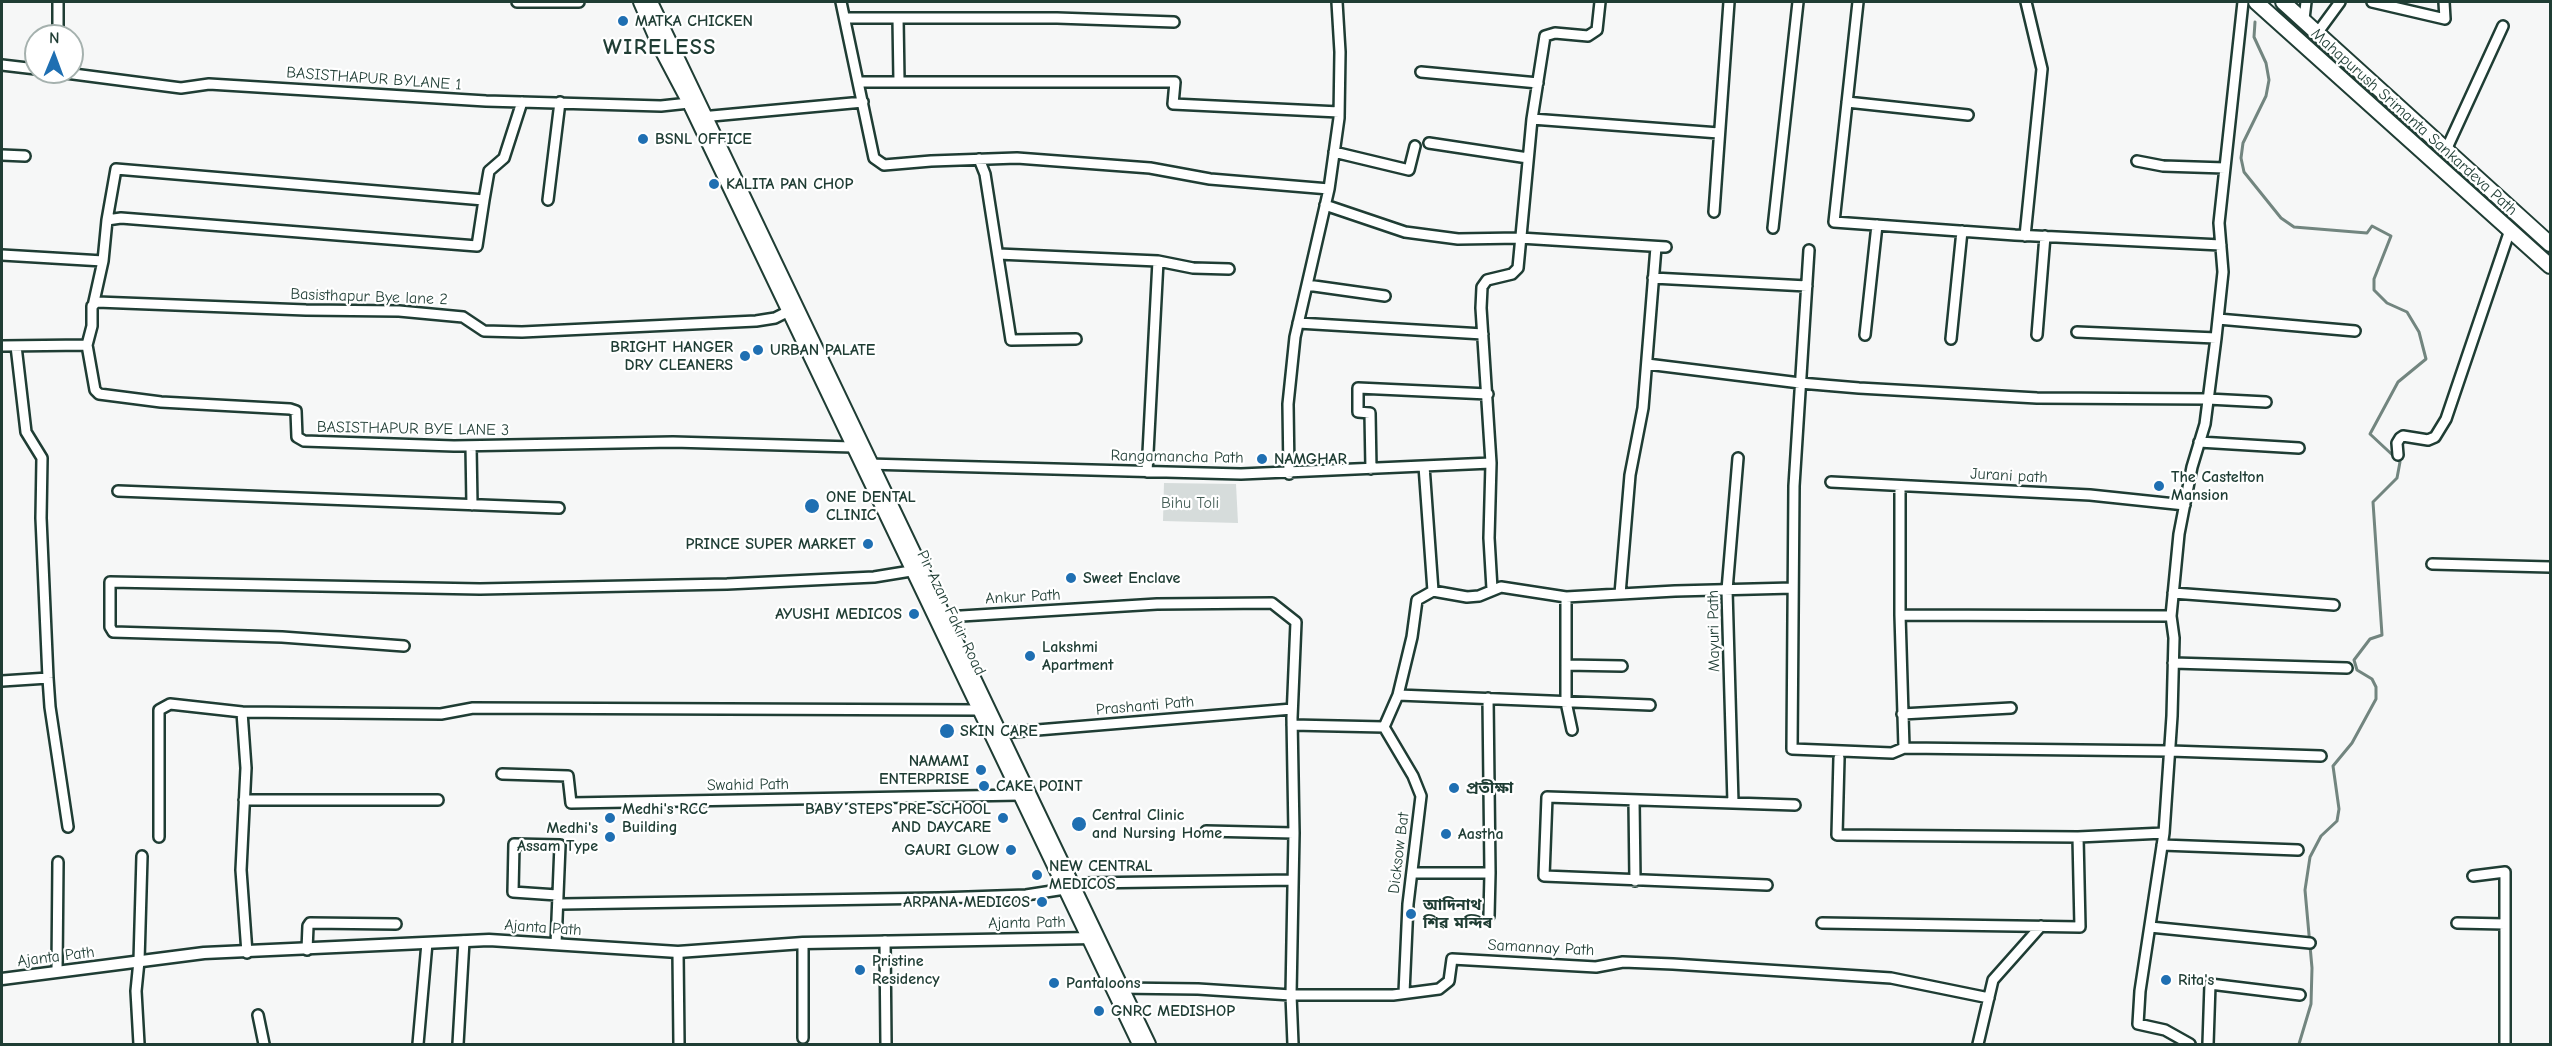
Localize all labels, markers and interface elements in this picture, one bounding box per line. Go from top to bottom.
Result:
place label: MATKA CHICKEN [635,11,753,31]
marker: MATKA CHICKEN [616,14,630,28]
north arrow [24,24,84,84]
street label: Mahapurush Srimanta Sankardeva Path [2307,24,2521,220]
text: N [49,29,60,47]
district label: WIRELESS [603,35,717,61]
street label: BASISTHAPUR BYLANE 1 [286,63,462,95]
place label: BSNL OFFICE [655,129,752,149]
marker: BSNL OFFICE [636,132,650,146]
place label: KALITA PAN CHOP [726,174,853,194]
marker: KALITA PAN CHOP [707,177,721,191]
street label: Basisthapur Bye lane 2 [290,285,448,309]
place label: BRIGHT HANGER DRY CLEANERS [610,337,733,375]
place label: URBAN PALATE [770,340,875,360]
marker: URBAN PALATE [751,343,765,357]
marker: BRIGHT HANGER DRY CLEANERS [738,349,752,363]
street label: BASISTHAPUR BYE LANE 3 [317,418,509,440]
street label: Rangamancha Path [1110,446,1244,468]
place label: NAMGHAR [1274,449,1347,469]
marker: NAMGHAR [1255,452,1269,466]
street label: Jurani path [1970,464,2048,488]
place label: The Castelton Mansion [2171,467,2264,505]
marker: The Castelton Mansion [2152,479,2166,493]
place label: ONE DENTAL CLINIC [826,487,916,525]
park label: Bihu Toli [1161,493,1219,513]
marker: ONE DENTAL CLINIC [803,497,821,515]
place label: PRINCE SUPER MARKET [685,534,856,554]
marker: PRINCE SUPER MARKET [861,537,875,551]
street label: Pir Azan Fakir Road [912,547,990,679]
place label: Sweet Enclave [1083,568,1180,588]
marker: Sweet Enclave [1064,571,1078,585]
street label: Ankur Path [985,585,1061,609]
street label: Mayuri Path [1704,590,1724,672]
place label: AYUSHI MEDICOS [775,604,902,624]
marker: AYUSHI MEDICOS [907,607,921,621]
place label: Lakshmi Apartment [1042,637,1114,675]
marker: Lakshmi Apartment [1023,649,1037,663]
street label: Prashanti Path [1095,692,1195,720]
place label: SKIN CARE [960,721,1038,741]
marker: SKIN CARE [938,722,956,740]
place label: NAMAMI ENTERPRISE [879,751,969,789]
marker: NAMAMI ENTERPRISE [974,763,988,777]
street label: Swahid Path [707,775,789,795]
place label: CAKE POINT [996,776,1083,796]
place label: প্রতীক্ষা [1466,778,1513,798]
marker: CAKE POINT [977,779,991,793]
marker: প্রতীক্ষা [1447,781,1461,795]
place label: Medhi's RCC Building [622,799,708,837]
place label: BABY STEPS PRE-SCHOOL AND DAYCARE [805,799,991,837]
place label: Central Clinic and Nursing Home [1092,805,1222,843]
marker: Medhi's RCC Building [603,811,617,825]
marker: BABY STEPS PRE-SCHOOL AND DAYCARE [996,811,1010,825]
street label: Dicksow Bat [1384,811,1414,895]
marker: Central Clinic and Nursing Home [1070,815,1088,833]
place label: Medhi's Assam Type [517,818,598,856]
place label: Aastha [1458,824,1504,844]
marker: Aastha [1439,827,1453,841]
marker: Medhi's Assam Type [603,830,617,844]
place label: GAURI GLOW [904,840,999,860]
marker: GAURI GLOW [1004,843,1018,857]
place label: NEW CENTRAL MEDICOS [1049,856,1152,894]
marker: NEW CENTRAL MEDICOS [1030,868,1044,882]
place label: ARPANA MEDICOS [903,892,1030,912]
marker: ARPANA MEDICOS [1035,895,1049,909]
place label: আদিনাথ শিৱ মন্দিৰ [1423,895,1492,933]
marker: আদিনাথ শিৱ মন্দিৰ [1404,907,1418,921]
street label: Ajanta Path [988,913,1066,933]
street label: Ajanta Path [504,916,582,940]
street label: Samannay Path [1487,936,1595,960]
street label: Ajanta Path [16,943,96,971]
place label: Pristine Residency [872,951,940,989]
marker: Pristine Residency [853,963,867,977]
place label: Rita's [2178,970,2214,990]
place label: Pantaloons [1066,973,1140,993]
marker: Rita's [2159,973,2173,987]
marker: Pantaloons [1047,976,1061,990]
place label: GNRC MEDISHOP [1111,1001,1235,1021]
marker: GNRC MEDISHOP [1092,1004,1106,1018]

